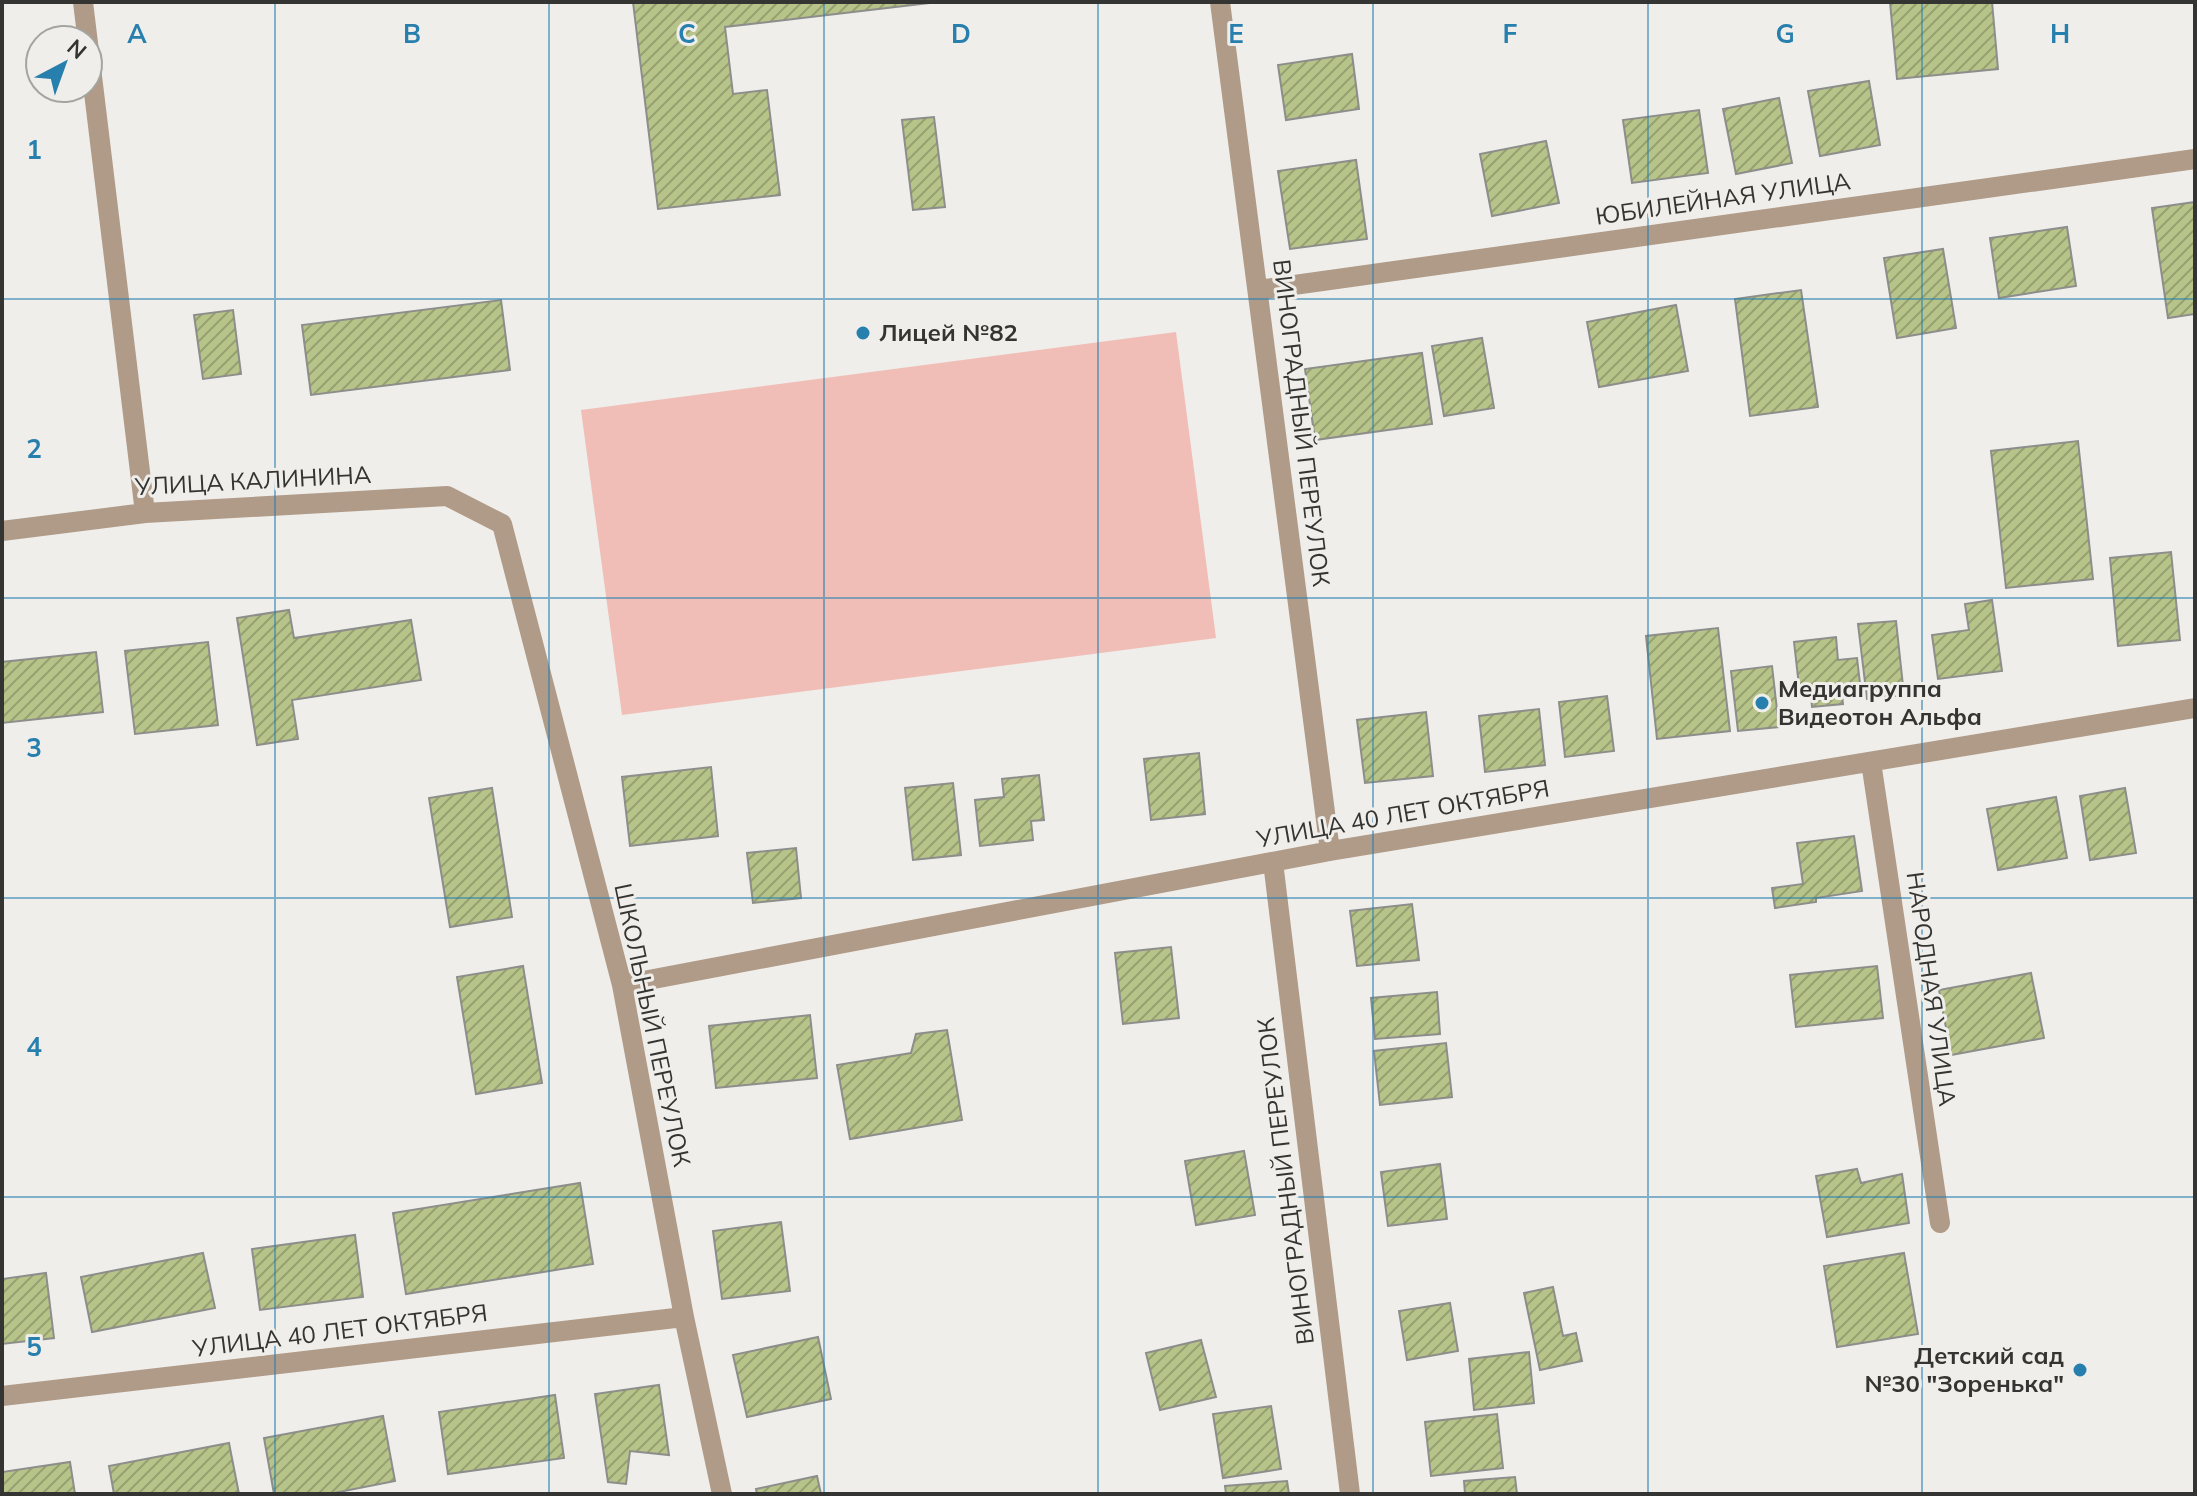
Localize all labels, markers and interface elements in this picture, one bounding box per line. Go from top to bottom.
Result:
text: A [127,17,147,50]
text: B [403,17,421,50]
text: C [678,17,696,50]
text: D [951,17,971,50]
text: E [1228,17,1244,50]
text: F [1503,17,1518,50]
text: G [1775,17,1795,50]
text: H [2050,17,2070,50]
north arrow [24,24,104,104]
text: N [62,33,93,65]
text: 1 [26,133,42,166]
street label: ЮБИЛЕЙНАЯ УЛИЦА [1593,165,1853,231]
street label: ВИНОГРАДНЫЙ ПЕРЕУЛОК [1267,258,1337,588]
place label: Лицей №82 [879,317,1018,347]
marker: Лицей №82 [854,324,872,342]
text: 2 [26,432,42,465]
street label: УЛИЦА КАЛИНИНА [133,459,372,501]
place label: Медиагруппа Видеотон Альфа [1778,673,1982,731]
marker: Медиагруппа Видеотон Альфа [1753,694,1771,712]
text: 3 [26,731,42,764]
street label: УЛИЦА 40 ЛЕТ ОКТЯБРЯ [1253,772,1552,854]
street label: НАРОДНАЯ УЛИЦА [1901,870,1963,1108]
street label: ШКОЛЬНЫЙ ПЕРЕУЛОК [608,880,698,1169]
street label: ВИНОГРАДНЫЙ ПЕРЕУЛОК [1250,1016,1320,1346]
text: 4 [26,1030,42,1063]
street label: УЛИЦА 40 ЛЕТ ОКТЯБРЯ [190,1297,489,1363]
text: 5 [26,1330,42,1363]
place label: Детский сад №30 "Зоренька" [1864,1340,2064,1398]
marker: Детский сад №30 "Зоренька" [2071,1361,2089,1379]

